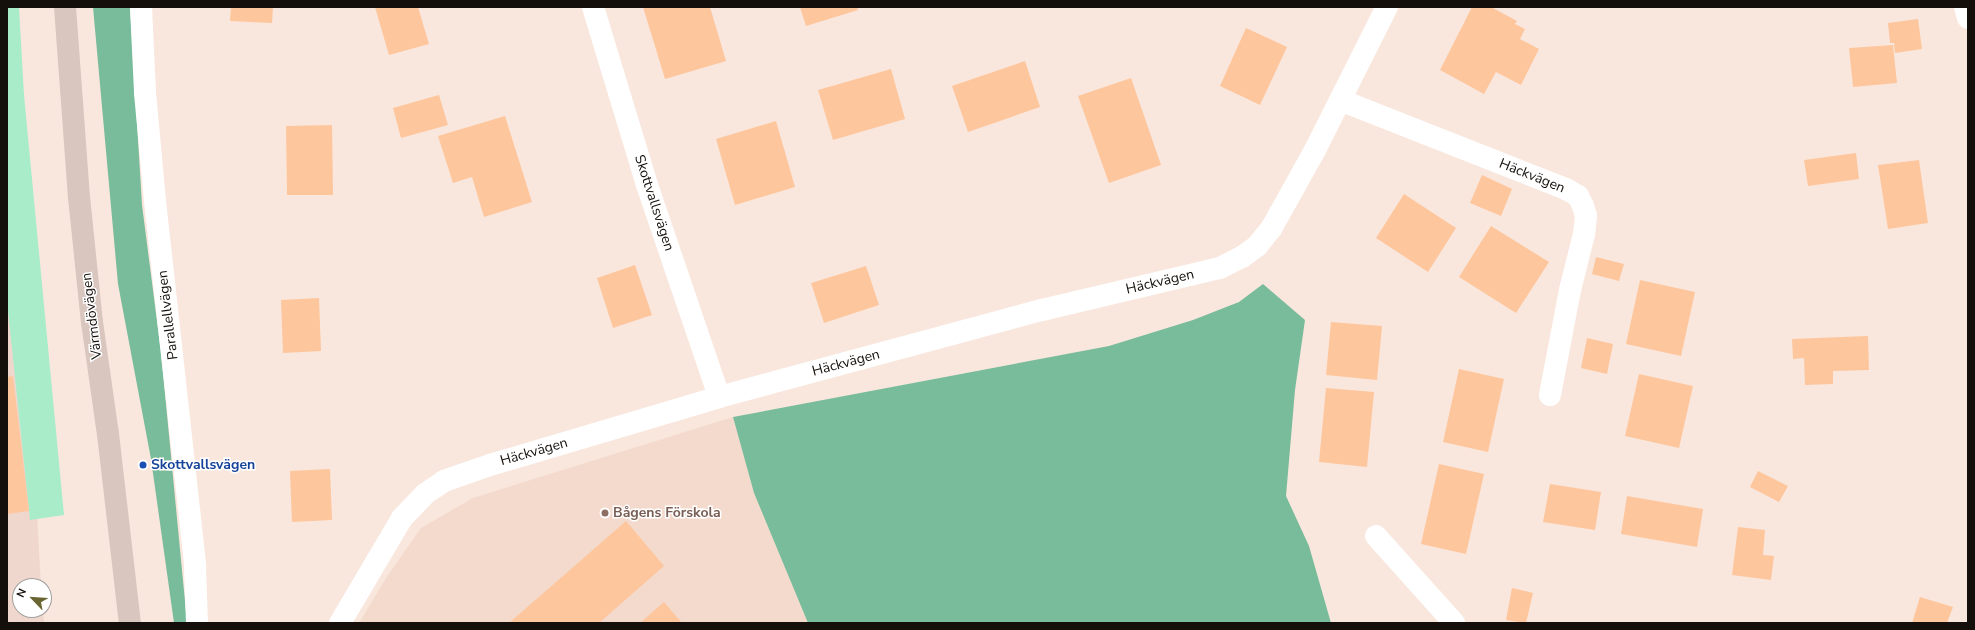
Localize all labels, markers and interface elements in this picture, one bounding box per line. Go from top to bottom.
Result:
street label: Skottvallsvägen [631,153,677,253]
street label: Häckvägen [1497,155,1567,197]
street label: Häckvägen [1124,266,1196,298]
street label: Parallellvägen [154,269,182,361]
street label: Värmdövägen [78,272,106,360]
street label: Häckvägen [810,346,882,380]
street label: Häckvägen [498,434,570,470]
place label: Skottvallsvägen [151,457,255,473]
marker: Skottvallsvägen [138,460,148,470]
place label: Bågens Förskola [613,505,721,521]
marker: Bågens Förskola [600,508,610,518]
north arrow [12,578,52,618]
text: N [13,586,30,600]

